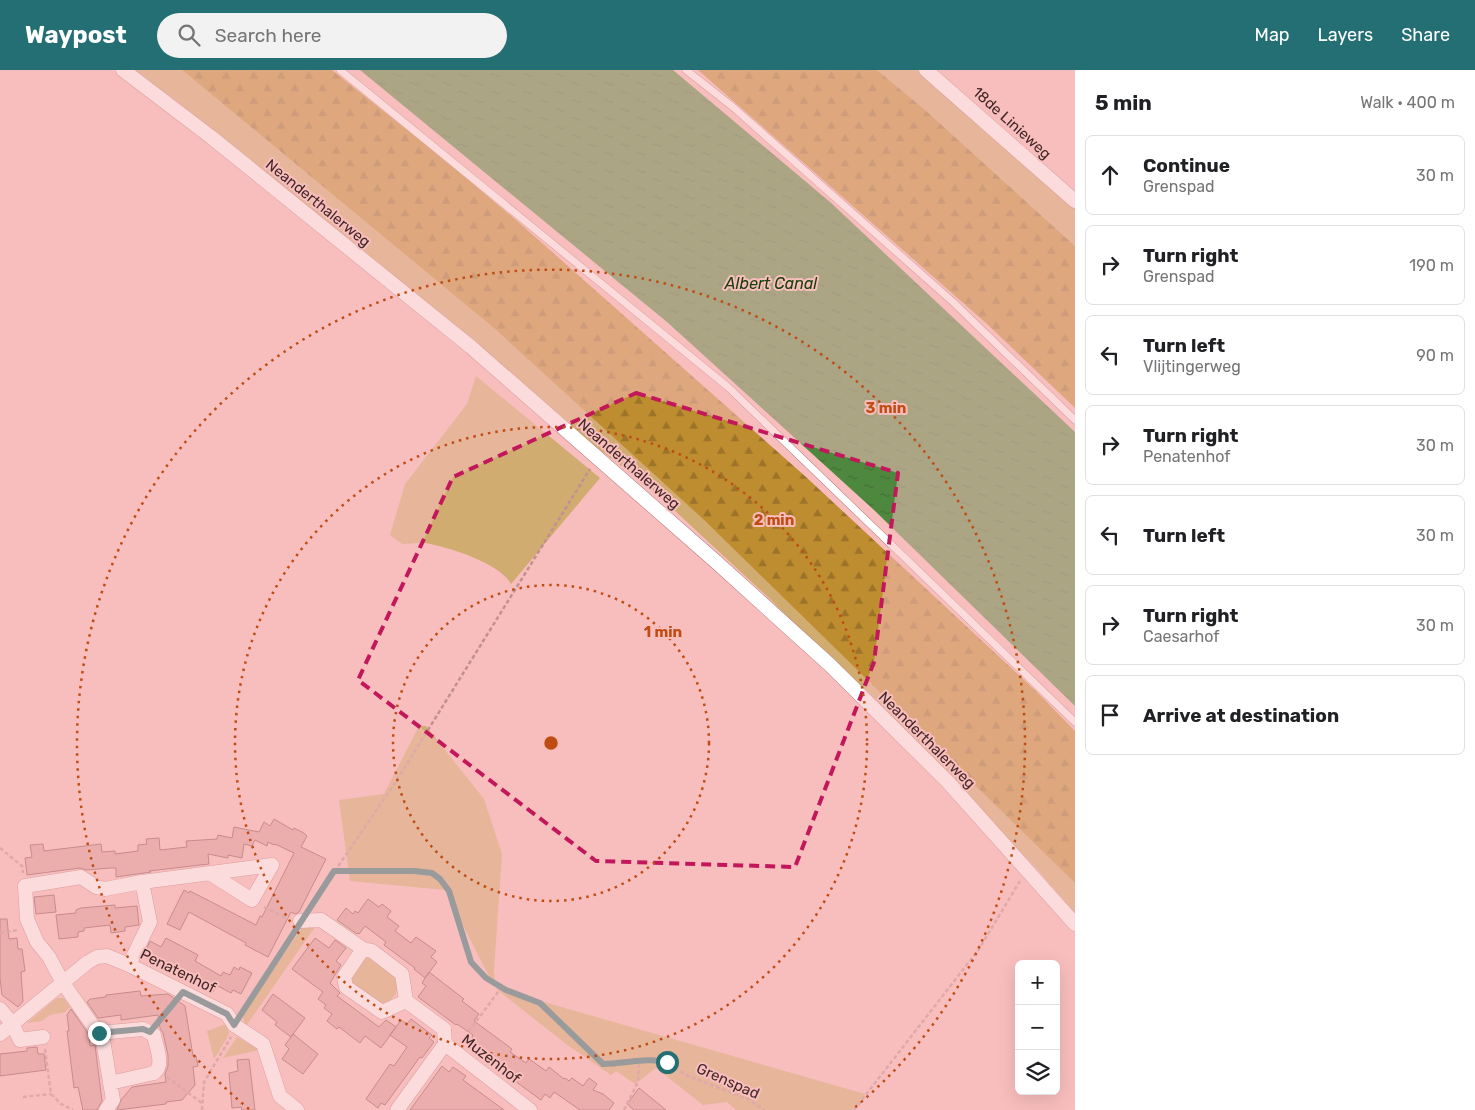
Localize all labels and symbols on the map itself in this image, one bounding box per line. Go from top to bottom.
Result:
street label: 18de Linieweg [969,83,1055,163]
street label: Neanderthalerweg [262,155,374,251]
water label: Albert Canal [724,274,818,293]
text: 3 min [866,399,906,417]
street label: Neanderthalerweg [574,415,684,513]
text: 2 min [754,511,794,529]
text: 1 min [644,623,682,641]
street label: Neanderthalerweg [875,688,979,792]
centre of rings [542,734,560,752]
street label: Penatenhof [137,945,219,997]
route end [88,1022,111,1045]
street label: Muzenhof [458,1031,524,1088]
route start [656,1051,679,1074]
street label: Grenspad [694,1059,762,1103]

